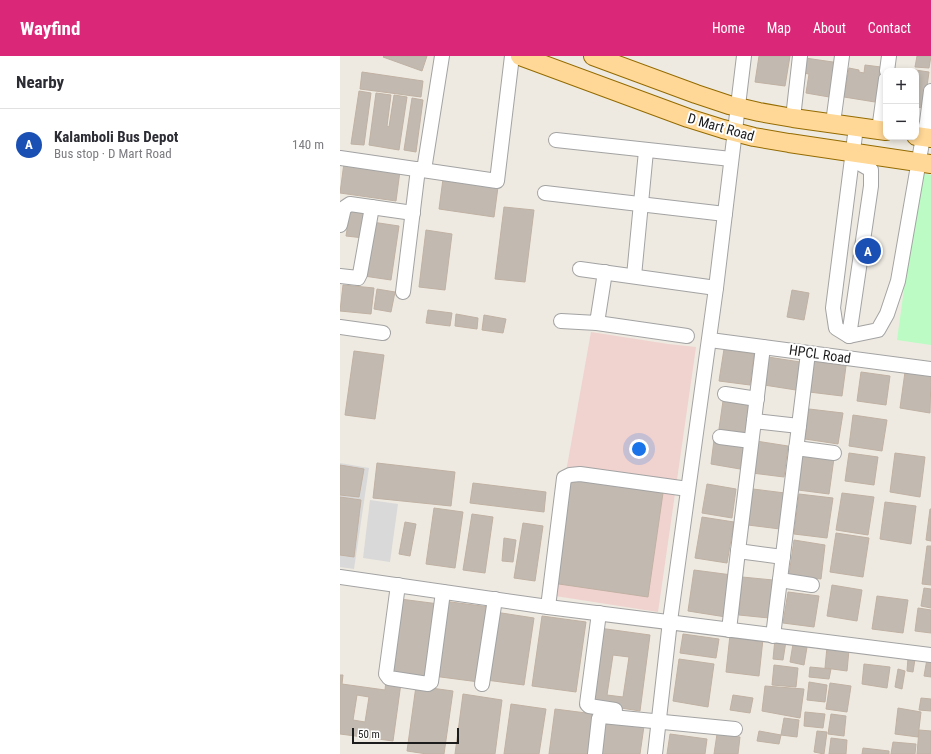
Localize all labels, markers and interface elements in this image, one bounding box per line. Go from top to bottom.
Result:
text: Wayfind [20,17,80,40]
text: Home [712,20,745,36]
text: Map [767,20,791,36]
text: About [813,20,846,36]
text: Contact [868,20,911,36]
map controls [883,68,919,140]
button: + [883,68,919,104]
text: Nearby [16,72,64,92]
button: − [883,104,919,140]
street label: D Mart Road [686,110,756,144]
text: Kalamboli Bus Depot [54,128,178,146]
text: A [25,137,33,152]
text: 140 m [292,137,324,152]
text: Bus stop · D Mart Road [54,146,172,161]
pin: A [855,236,881,266]
street label: HPCL Road [788,342,852,366]
your location [629,439,649,459]
scale bar [352,726,459,745]
text: 50 m [358,728,380,741]

